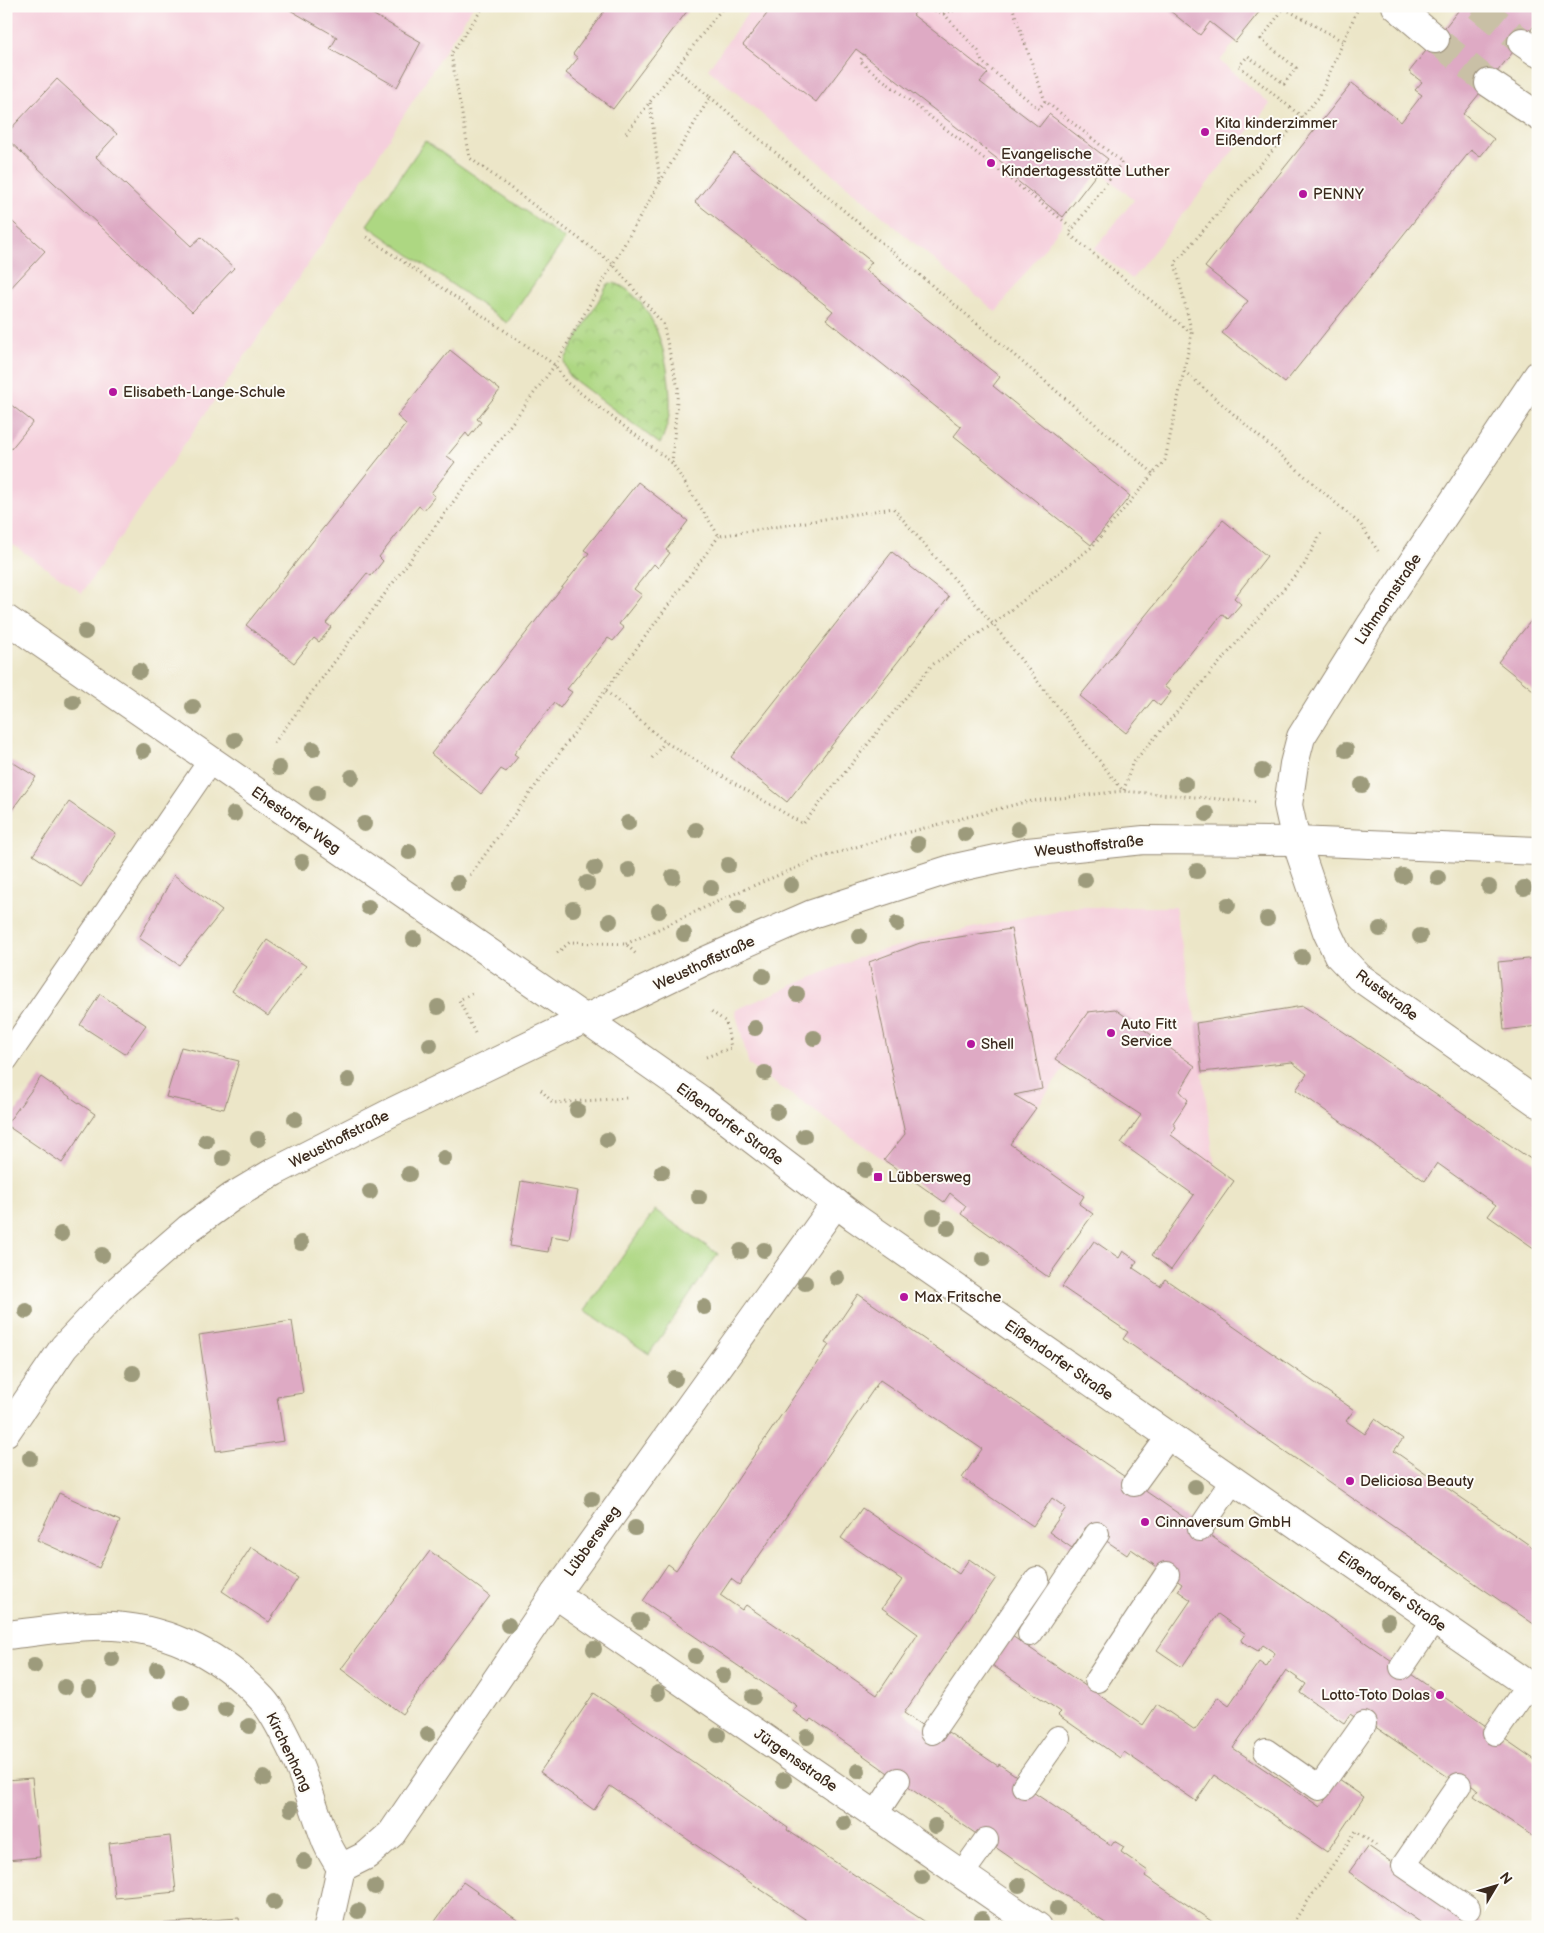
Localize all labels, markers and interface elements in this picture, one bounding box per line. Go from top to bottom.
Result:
place label: Kita kinderzimmer Eißendorf [1215,114,1338,150]
marker: Kita kinderzimmer Eißendorf [1199,126,1211,138]
place label: Evangelische Kindertagesstätte Luther [1001,145,1170,181]
marker: Evangelische Kindertagesstätte Luther [985,157,997,169]
place label: PENNY [1313,185,1364,204]
marker: PENNY [1297,188,1309,200]
place label: Elisabeth-Lange-Schule [123,383,285,402]
marker: Elisabeth-Lange-Schule [107,386,119,398]
street label: Lühmannstraße [1351,550,1426,649]
street label: Ehestorfer Weg [247,783,344,858]
street label: Weusthoffstraße [1034,831,1145,862]
street label: Weusthoffstraße [651,932,758,995]
street label: Ruststraße [1352,966,1422,1025]
place label: Auto Fitt Service [1121,1015,1177,1051]
marker: Auto Fitt Service [1105,1027,1117,1039]
place label: Shell [981,1035,1014,1054]
marker: Shell [965,1038,977,1050]
street label: Eißendorfer Straße [672,1079,787,1170]
street label: Weusthoffstraße [286,1106,392,1173]
place label: Lübbersweg [888,1168,971,1187]
marker: Lübbersweg [872,1171,884,1183]
place label: Max Fritsche [914,1288,1002,1307]
marker: Max Fritsche [898,1291,910,1303]
street label: Eißendorfer Straße [1001,1316,1117,1405]
place label: Deliciosa Beauty [1360,1472,1474,1491]
marker: Deliciosa Beauty [1344,1475,1356,1487]
street label: Lübbersweg [560,1502,625,1581]
place label: Cinnaversum GmbH [1155,1513,1291,1532]
marker: Cinnaversum GmbH [1139,1516,1151,1528]
street label: Eißendorfer Straße [1334,1547,1450,1636]
place label: Lotto-Toto Dolas [1321,1686,1431,1705]
marker: Lotto-Toto Dolas [1434,1689,1446,1701]
street label: Kirchenhang [261,1709,316,1795]
street label: Jürgensstraße [750,1725,841,1796]
north arrow [1472,1860,1522,1910]
text: N [1496,1869,1516,1888]

